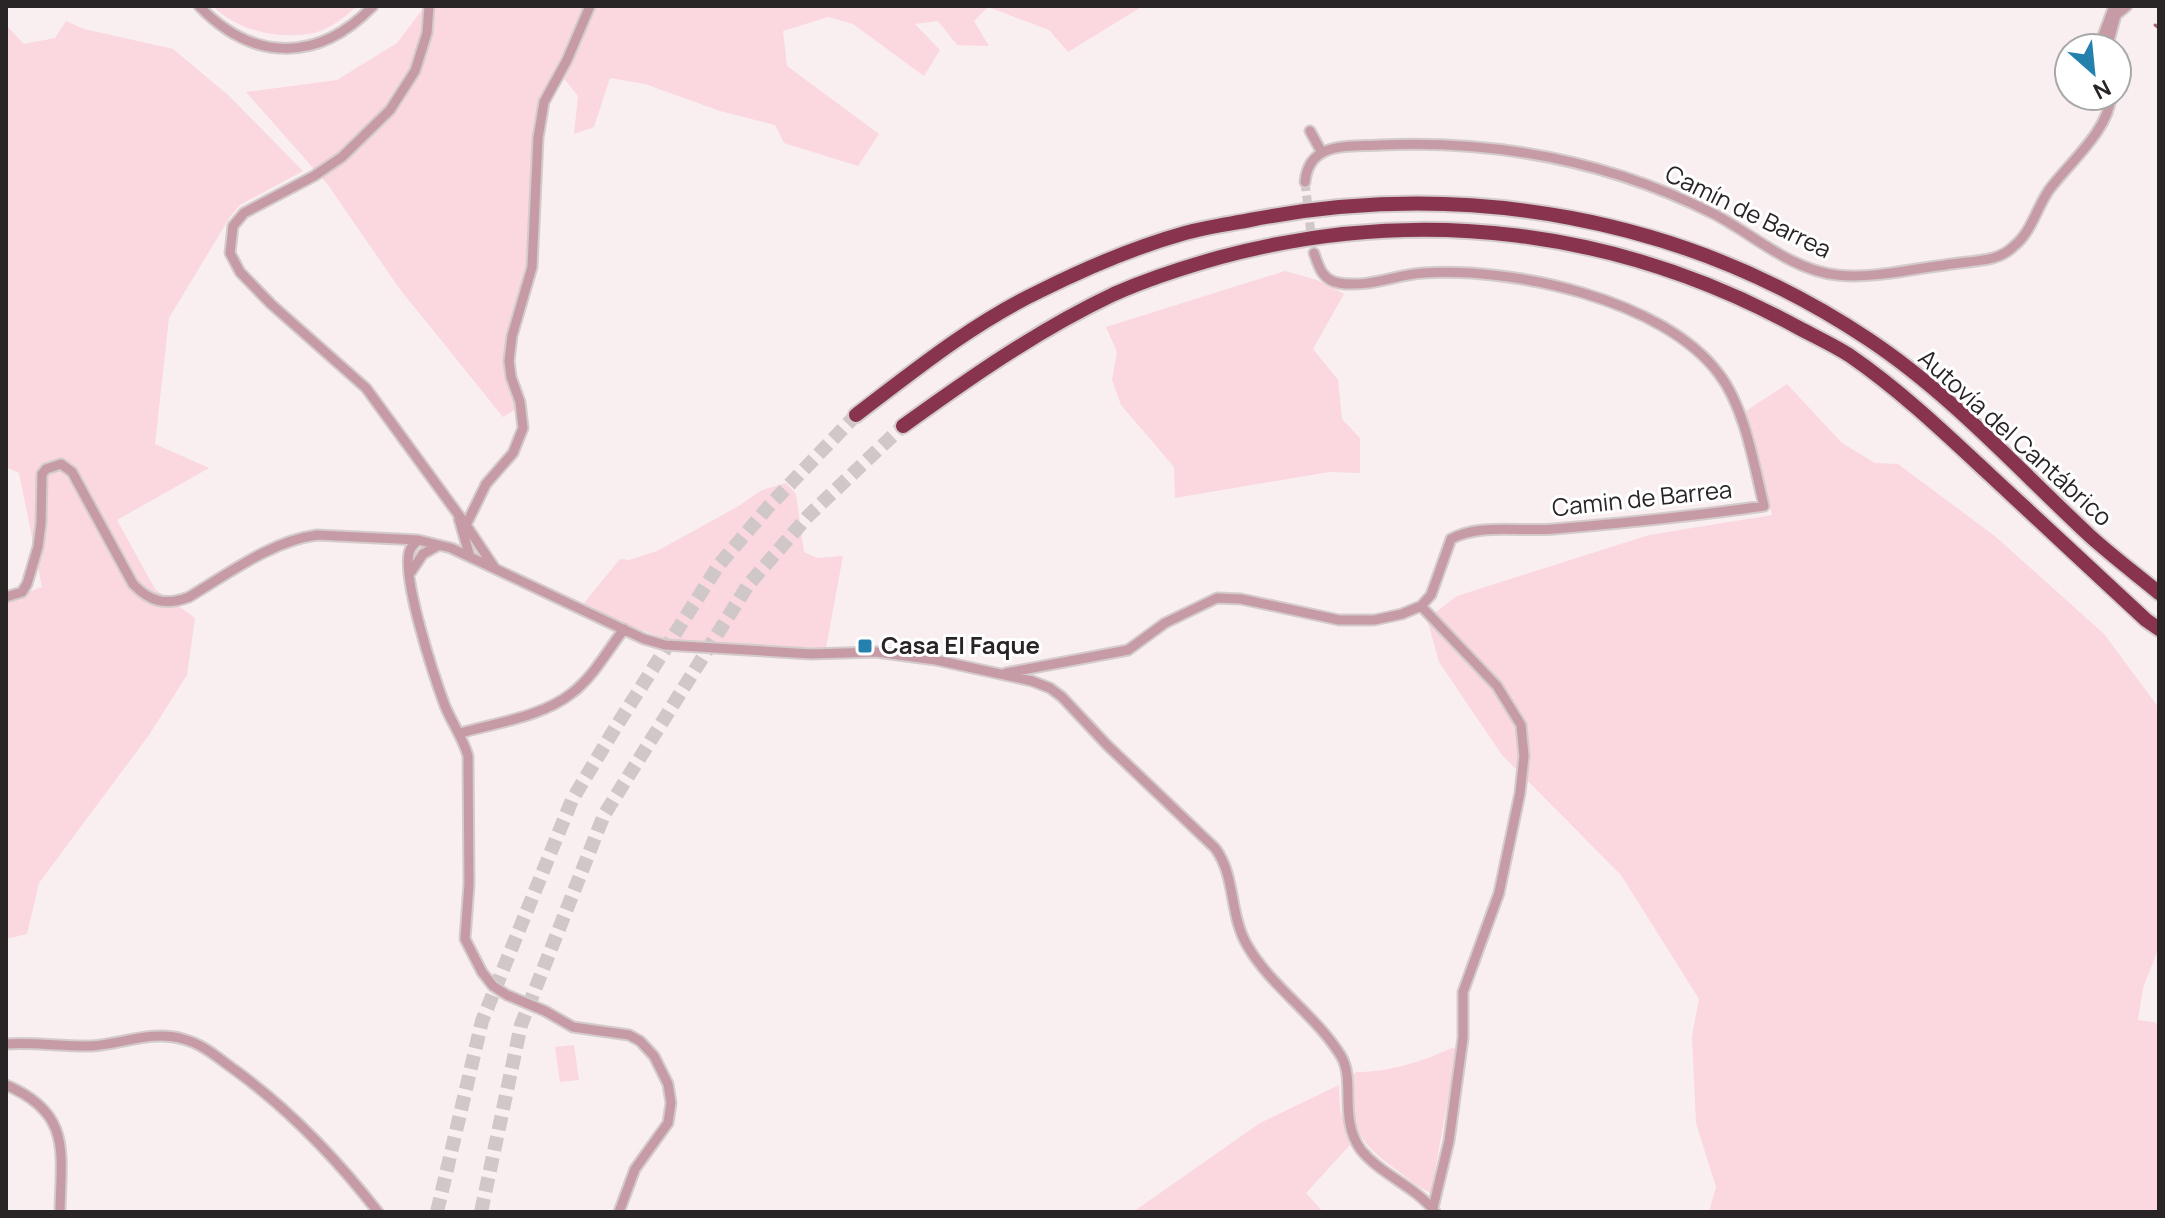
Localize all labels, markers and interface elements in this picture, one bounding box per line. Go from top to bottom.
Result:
north arrow [2053,32,2133,112]
text: N [2088,73,2116,107]
street label: Camín de Barrea [1660,156,1837,265]
street label: Autovía del Cantábrico [1912,341,2120,533]
street label: Camin de Barrea [1550,472,1733,523]
place label: Casa El Faque [881,628,1040,661]
marker: Casa El Faque [856,637,874,655]

